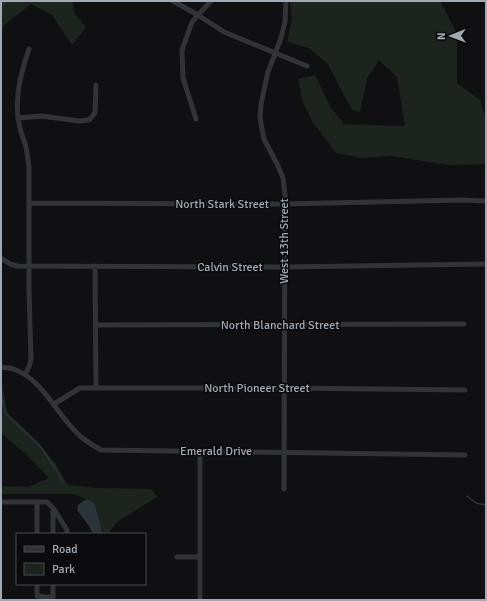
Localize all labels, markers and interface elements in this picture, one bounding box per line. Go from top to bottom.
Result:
north arrow [431,16,471,56]
text: N [435,32,448,40]
street label: North Stark Street [175,197,269,212]
street label: West 13th Street [277,198,292,284]
street label: Calvin Street [197,260,263,275]
street label: North Blanchard Street [221,318,339,333]
street label: North Pioneer Street [204,381,310,396]
street label: Emerald Drive [180,444,252,459]
legend [16,533,146,585]
text: Road [52,542,78,557]
text: Park [52,562,75,577]

